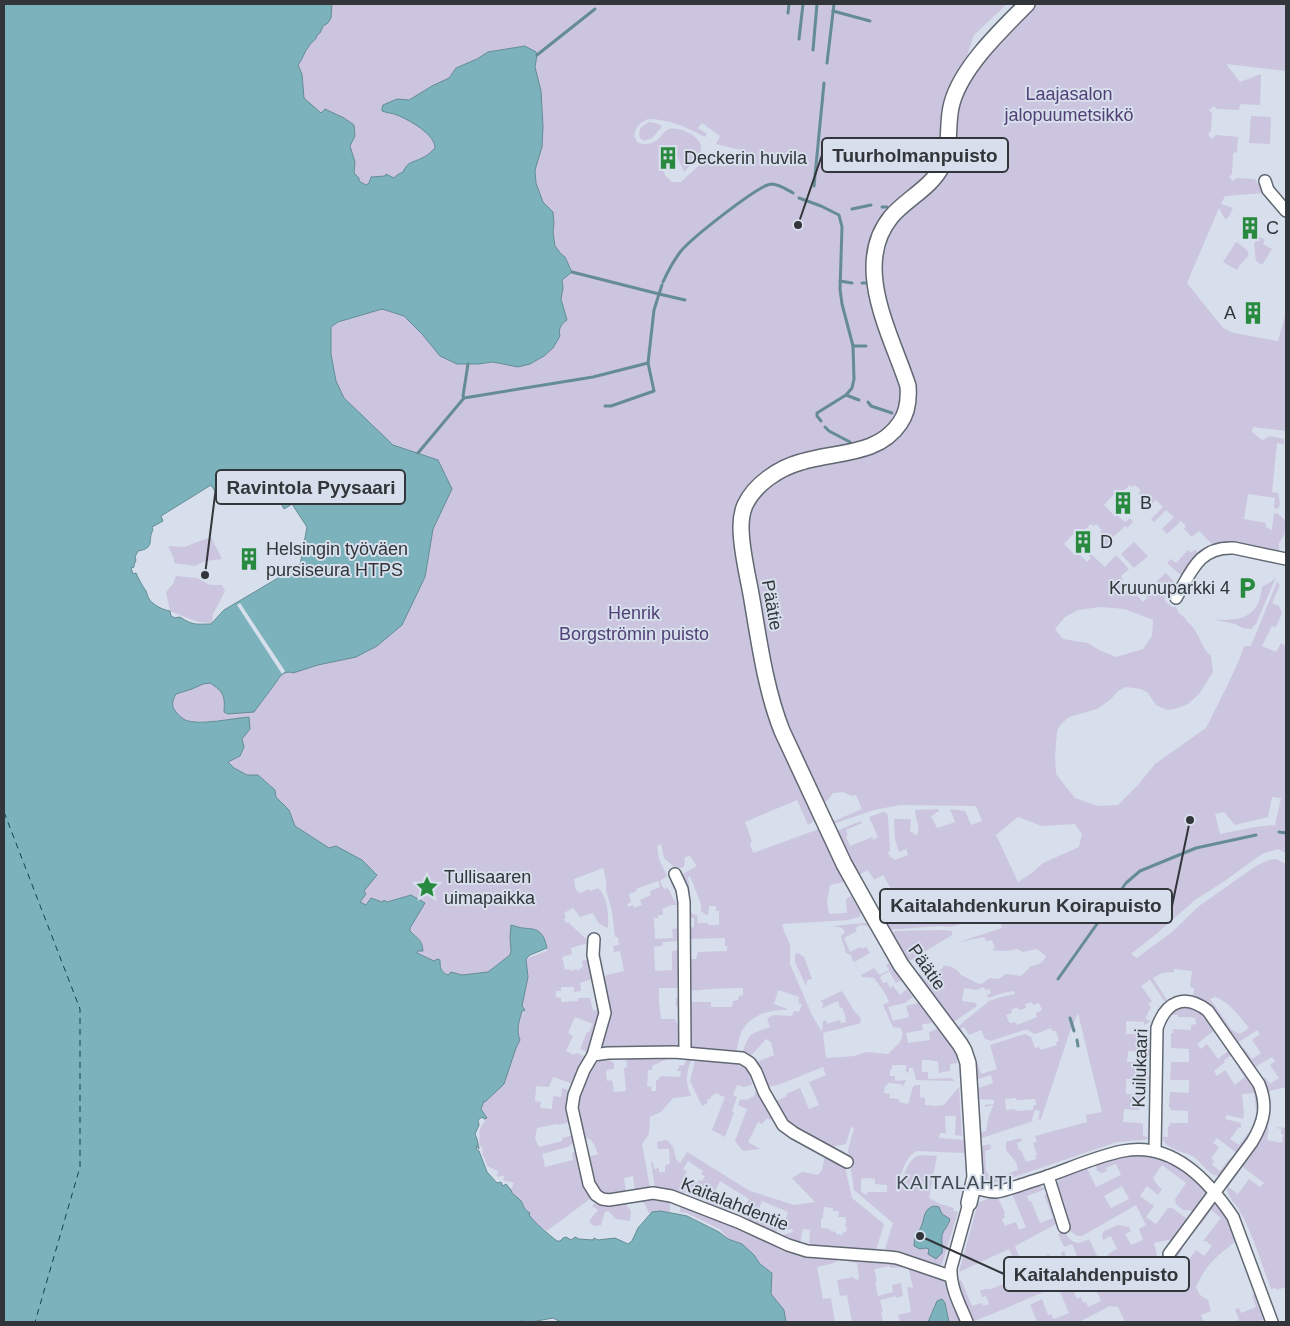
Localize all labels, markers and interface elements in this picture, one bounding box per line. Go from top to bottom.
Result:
park label: Laajasalon jalopuumetsikkö [1003,84,1134,125]
callout: Tuurholmanpuisto [822,138,1008,172]
building icon: Deckerin huvila [655,145,681,171]
text: Tuurholmanpuisto [832,145,998,166]
place label: Deckerin huvila [684,148,808,168]
building icon: C [1237,215,1263,241]
place label: C [1266,218,1279,238]
building icon: A [1240,300,1266,326]
place label: A [1224,303,1236,323]
callout: Ravintola Pyysaari [216,470,405,504]
text: Ravintola Pyysaari [227,477,395,498]
building icon: B [1110,490,1136,516]
place label: B [1140,493,1152,513]
building icon: D [1070,529,1096,555]
place label: D [1100,532,1113,552]
place label: Helsingin työväen pursiseura HTPS [266,539,408,580]
building icon: Helsingin työväen pursiseura HTPS [236,546,262,572]
parking icon: Kruunuparkki 4 [1234,575,1260,601]
street label: Päätie [758,578,786,632]
place label: Kruunuparkki 4 [1109,578,1230,598]
park label: Henrik Borgströmin puisto [559,603,709,644]
place label: Tullisaaren uimapaikka [444,867,536,908]
place icon: Tullisaaren uimapaikka [414,874,440,900]
callout: Kaitalahdenkurun Koirapuisto [880,889,1172,923]
text: Kaitalahdenkurun Koirapuisto [890,895,1162,916]
street label: Päätie [904,940,950,994]
street label: Kuilukaari [1129,1028,1151,1108]
district label: KAITALAHTI [896,1172,1014,1193]
street label: Kaitalahdentie [678,1173,792,1235]
callout: Kaitalahdenpuisto [1004,1257,1189,1291]
text: Kaitalahdenpuisto [1014,1264,1178,1285]

